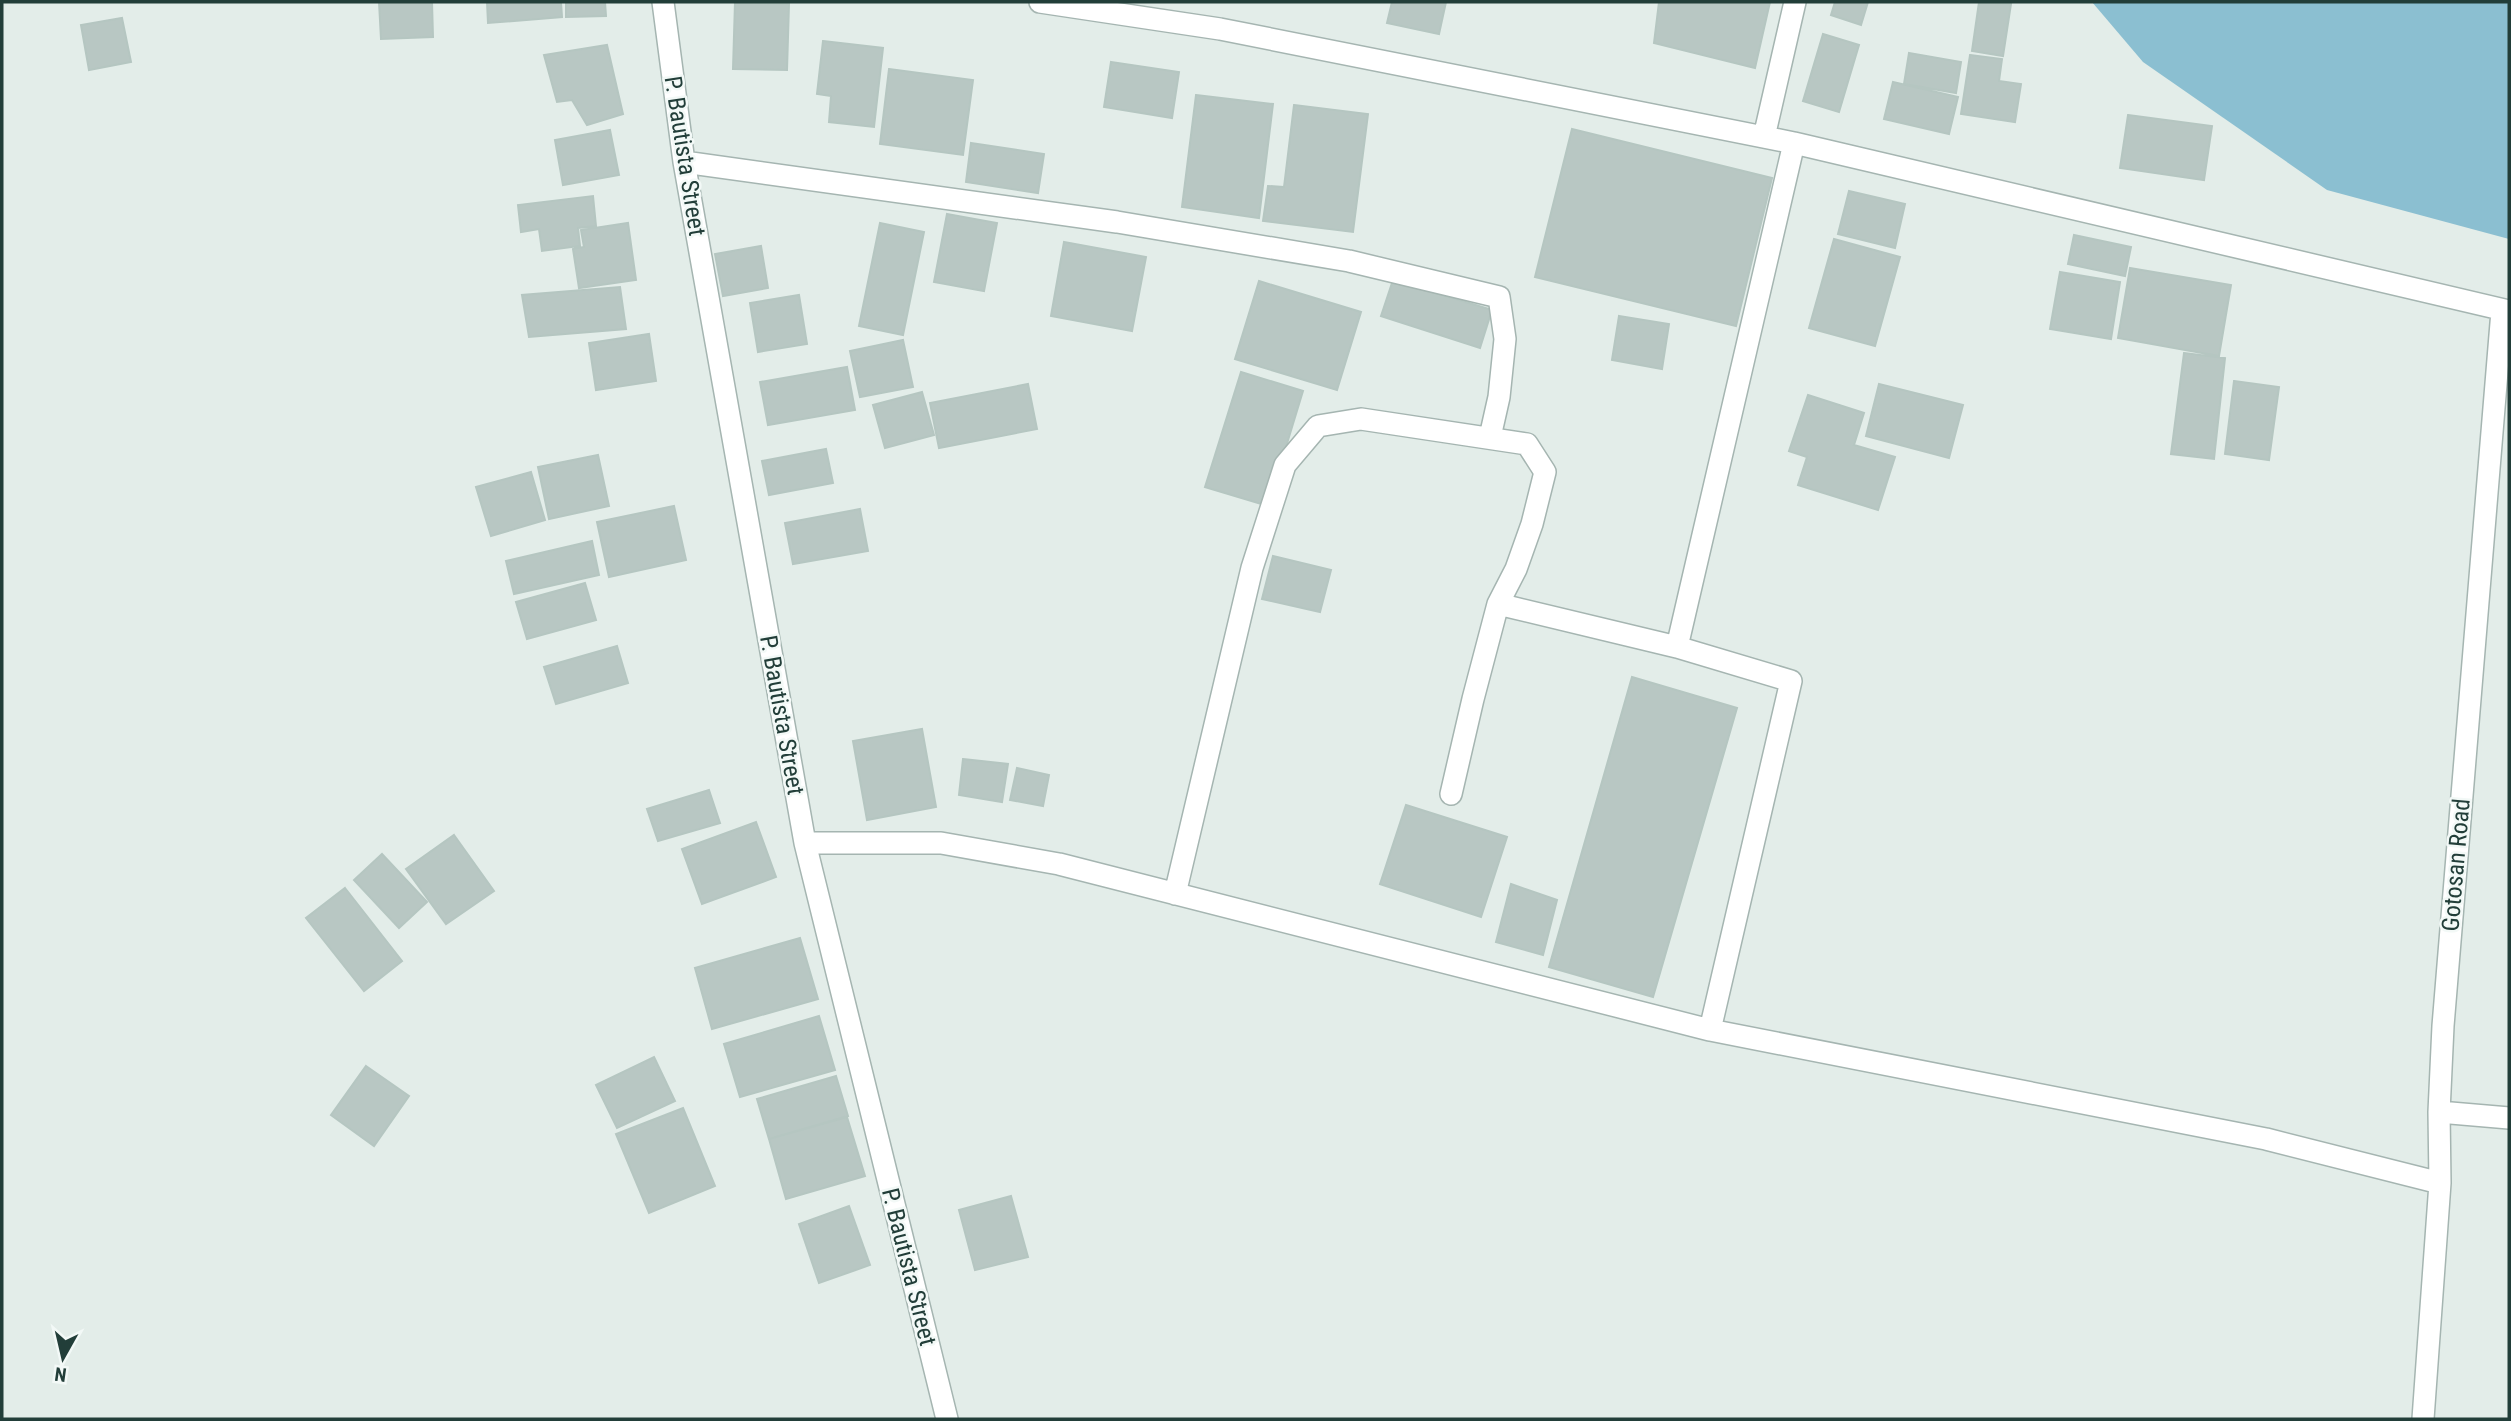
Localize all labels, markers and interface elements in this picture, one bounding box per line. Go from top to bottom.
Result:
street label: P. Bautista Street [659,74,711,238]
street label: P. Bautista Street [754,633,810,797]
street label: Gotosan Road [2436,798,2476,932]
street label: P. Bautista Street [876,1185,942,1349]
north arrow [28,1323,98,1393]
text: N [53,1362,68,1387]

